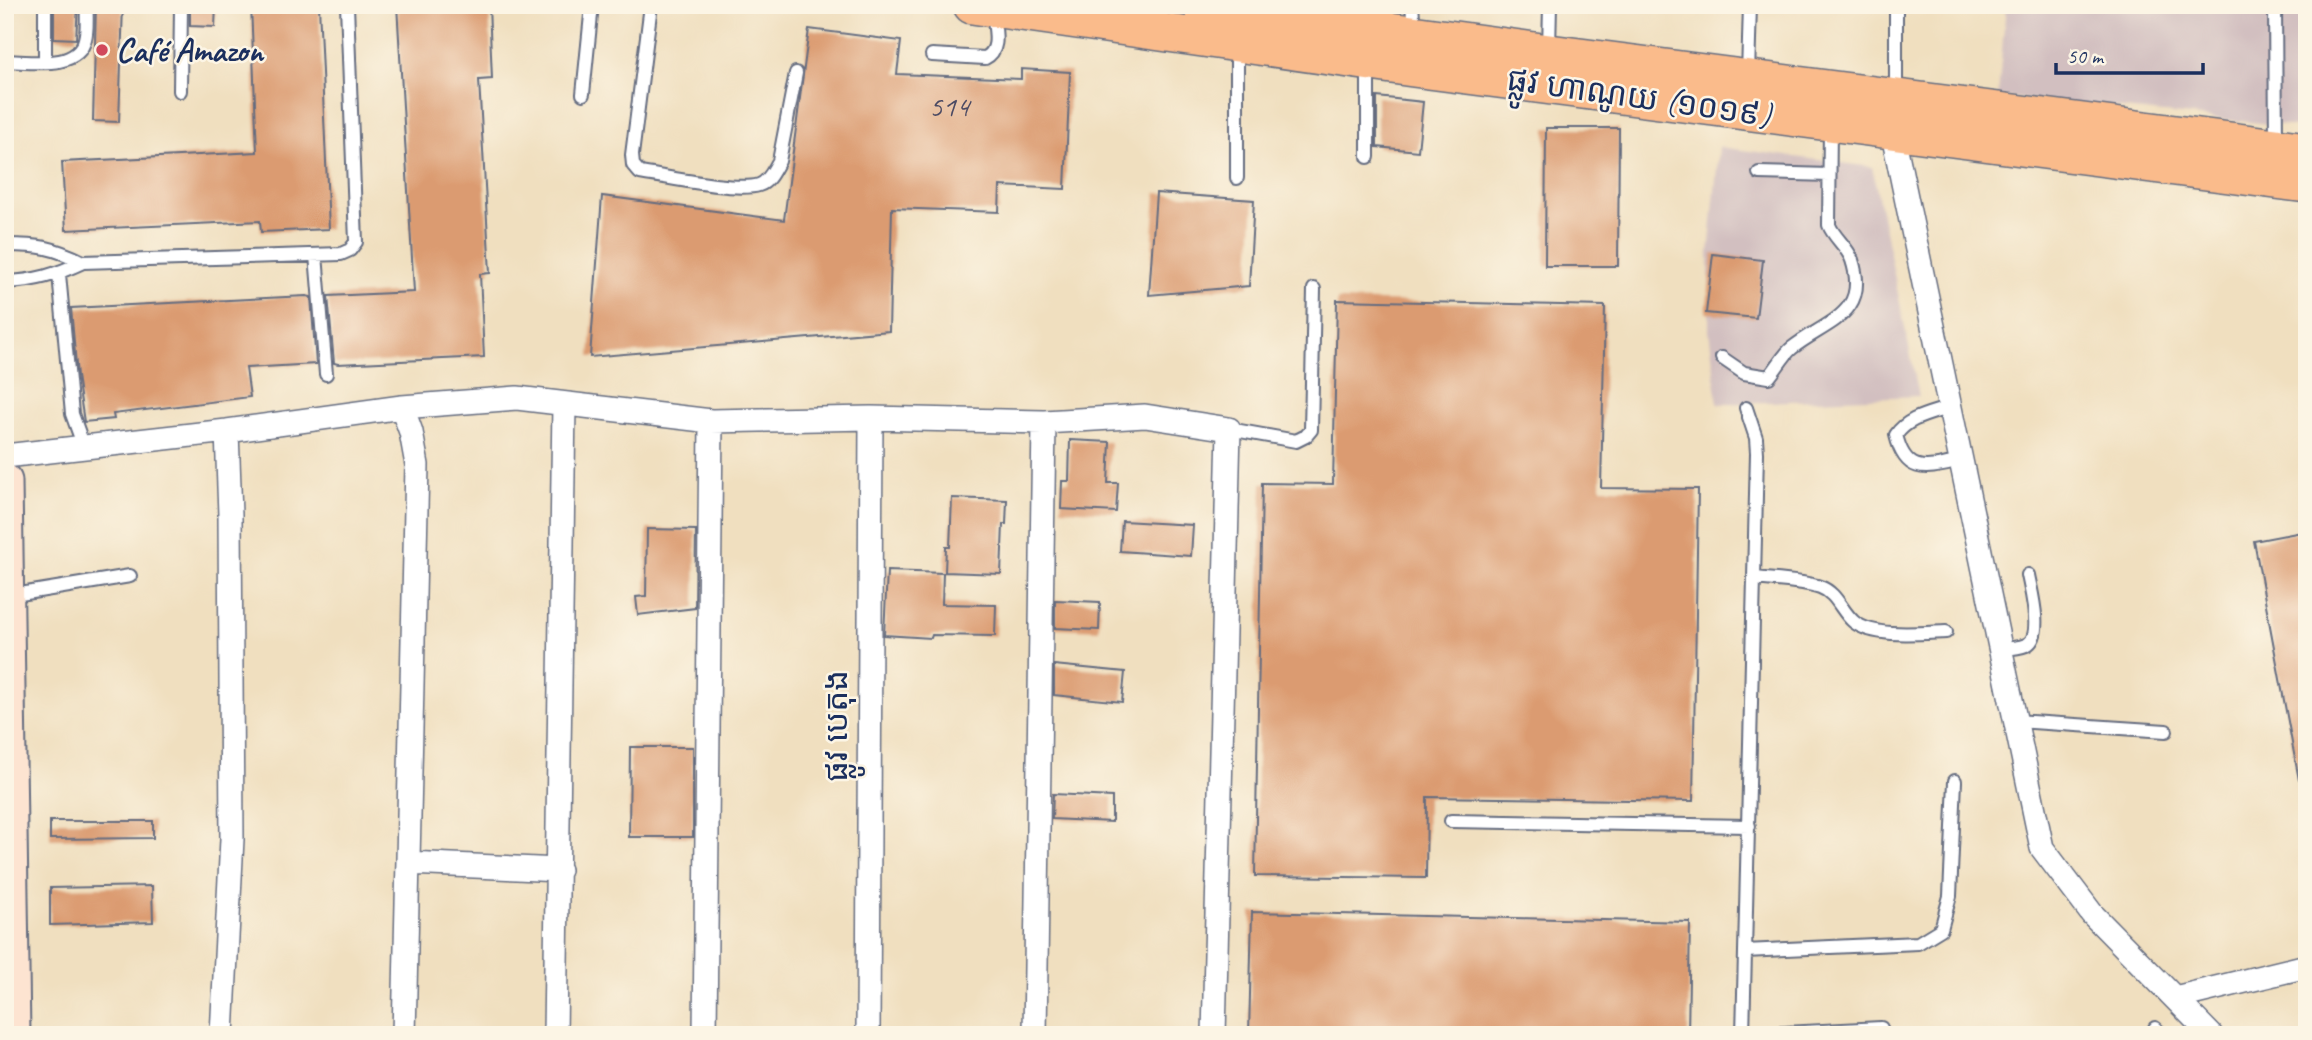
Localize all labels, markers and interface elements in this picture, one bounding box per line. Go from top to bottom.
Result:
place label: Café Amazon [116,29,265,71]
scale bar [2056,32,2204,76]
marker: Café Amazon [94,42,110,58]
text: 50 m [2067,43,2105,69]
street label: ផ្លូវ ហាណូយ (១០១៩) [1503,58,1776,144]
house number: 514 [929,87,972,125]
street label: ផ្លូវ បេតុង [815,670,865,782]

